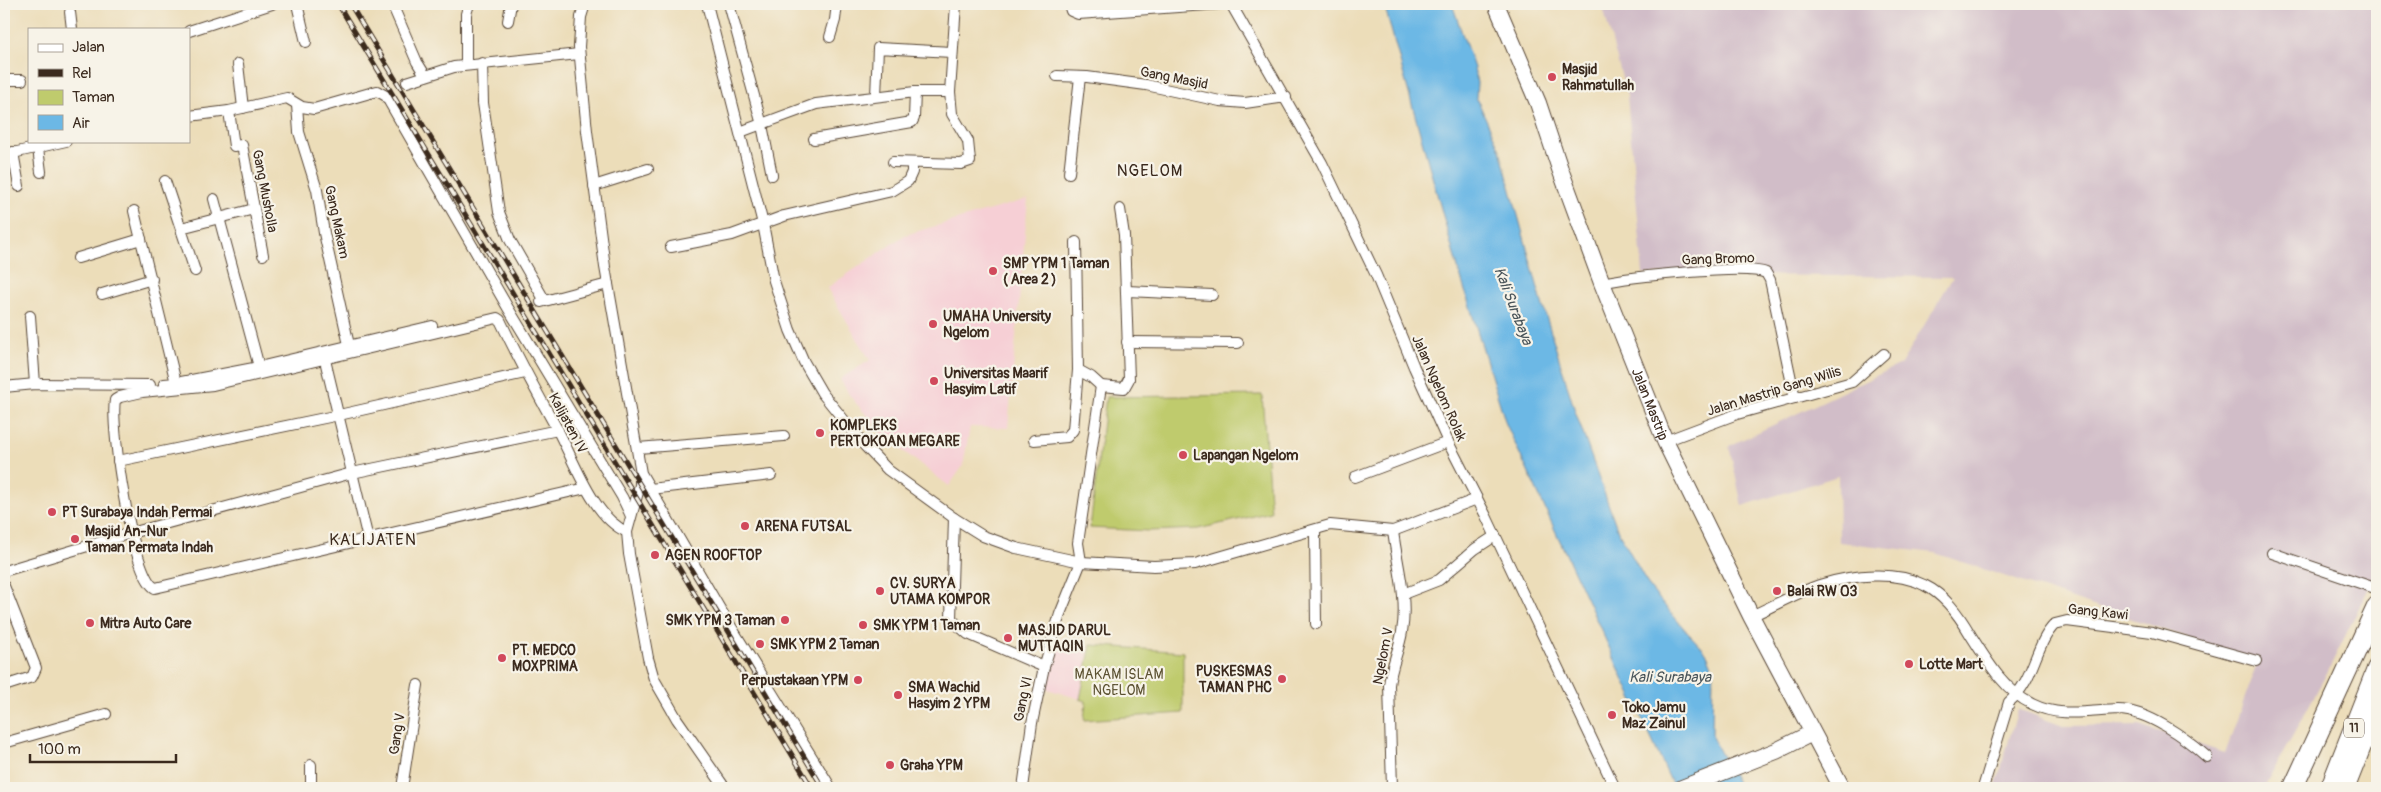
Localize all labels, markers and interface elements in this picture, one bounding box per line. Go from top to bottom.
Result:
legend [28,28,190,142]
text: Jalan [72,38,105,57]
place label: Masjid Rahmatullah [1562,61,1635,94]
street label: Gang Masjid [1139,63,1210,93]
text: Rel [72,64,92,83]
marker: Masjid Rahmatullah [1546,71,1558,83]
text: Taman [72,88,115,107]
text: Air [72,114,90,133]
street label: Gang Musholla [249,148,281,234]
district label: NGELOM [1117,161,1183,181]
street label: Gang Makam [321,184,353,260]
street label: Gang Bromo [1681,249,1755,269]
place label: SMP YPM 1 Taman ( Area 2 ) [1003,255,1109,288]
water label: Kali Surabaya [1489,264,1537,349]
marker: SMP YPM 1 Taman ( Area 2 ) [987,265,999,277]
place label: UMAHA University Ngelom [943,308,1051,341]
marker: UMAHA University Ngelom [927,318,939,330]
street label: Jalan Ngelom Rolak [1408,332,1470,444]
street label: Jalan Mastrip Gang Wilis [1705,362,1844,419]
place label: Universitas Maarif Hasyim Latif [944,365,1049,398]
street label: Jalan Mastrip [1628,366,1672,443]
marker: Universitas Maarif Hasyim Latif [928,375,940,387]
street label: Kalijaten IV [545,390,591,456]
place label: KOMPLEKS PERTOKOAN MEGARE [830,417,961,450]
marker: KOMPLEKS PERTOKOAN MEGARE [814,427,826,439]
place label: Lapangan Ngelom [1193,447,1299,464]
marker: Lapangan Ngelom [1177,449,1189,461]
place label: PT Surabaya Indah Permai [62,504,213,521]
marker: PT Surabaya Indah Permai [46,506,58,518]
place label: ARENA FUTSAL [755,518,852,535]
marker: ARENA FUTSAL [739,520,751,532]
place label: Masjid An-Nur Taman Permata Indah [84,523,214,556]
district label: KALIJATEN [329,530,417,550]
marker: Masjid An-Nur Taman Permata Indah [69,533,81,545]
place label: AGEN ROOFTOP [665,547,762,564]
marker: AGEN ROOFTOP [649,549,661,561]
place label: CV. SURYA UTAMA KOMPOR [890,575,990,608]
place label: Balai RW 03 [1787,583,1857,600]
marker: CV. SURYA UTAMA KOMPOR [874,585,886,597]
marker: Balai RW 03 [1771,585,1783,597]
street label: Gang Kawi [2067,600,2129,624]
place label: SMK YPM 3 Taman [666,612,775,629]
marker: SMK YPM 3 Taman [779,614,791,626]
place label: Mitra Auto Care [100,615,192,632]
marker: Mitra Auto Care [84,617,96,629]
place label: SMK YPM 1 Taman [873,617,980,634]
marker: SMK YPM 1 Taman [857,619,869,631]
place label: MASJID DARUL MUTTAQIN [1018,622,1111,655]
street label: Ngelom V [1369,626,1397,686]
marker: MASJID DARUL MUTTAQIN [1002,632,1014,644]
place label: SMK YPM 2 Taman [770,636,880,653]
marker: SMK YPM 2 Taman [754,638,766,650]
place label: PT. MEDCO MOXPRIMA [512,642,578,675]
marker: PT. MEDCO MOXPRIMA [496,652,508,664]
place label: Lotte Mart [1919,656,1983,673]
marker: Lotte Mart [1903,658,1915,670]
place label: PUSKESMAS TAMAN PHC [1196,663,1272,696]
park label: MAKAM ISLAM NGELOM [1075,666,1163,699]
water label: Kali Surabaya [1629,668,1712,687]
place label: Perpustakaan YPM [741,672,848,689]
marker: PUSKESMAS TAMAN PHC [1276,673,1288,685]
marker: Perpustakaan YPM [852,674,864,686]
street label: Gang VI [1010,675,1036,723]
place label: SMA Wachid Hasyim 2 YPM [908,679,990,712]
marker: SMA Wachid Hasyim 2 YPM [892,689,904,701]
place label: Toko Jamu Maz Zainul [1621,699,1686,732]
marker: Toko Jamu Maz Zainul [1606,709,1618,721]
street label: Gang V [385,712,409,756]
road number: 11 [2344,718,2364,738]
scale bar [30,732,176,764]
text: 100 m [38,740,81,759]
place label: Graha YPM [900,757,963,774]
marker: Graha YPM [884,759,896,771]

